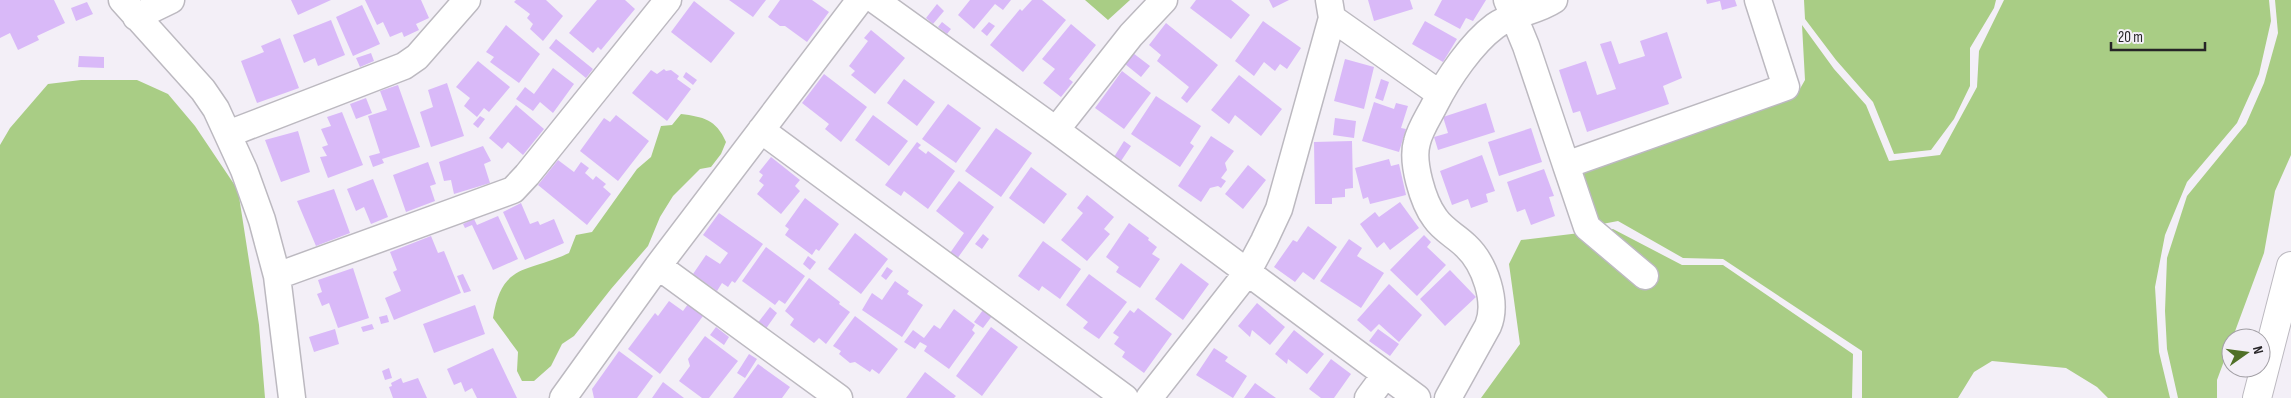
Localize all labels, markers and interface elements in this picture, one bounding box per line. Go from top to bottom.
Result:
scale bar [2111,20,2205,52]
text: 20 m [2118,28,2143,47]
north arrow [2221,328,2271,378]
text: N [2249,344,2267,356]

